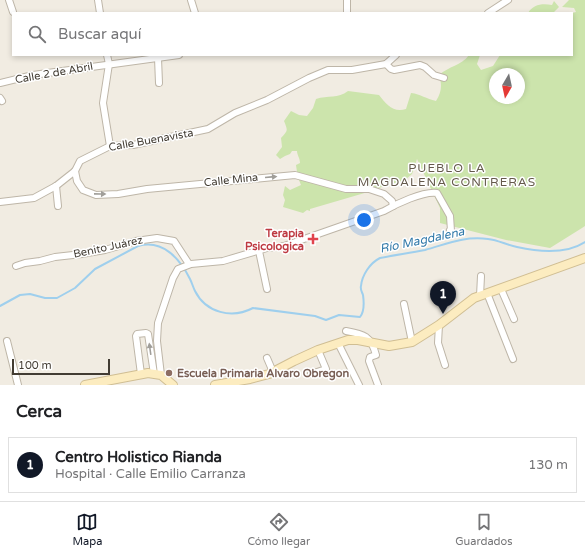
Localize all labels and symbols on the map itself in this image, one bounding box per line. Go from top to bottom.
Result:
street label: Calle 2 de Abril [14,60,94,86]
north arrow [489,68,525,104]
street label: Calle Buenavista [108,126,194,154]
district label: PUEBLO LA MAGDALENA CONTRERAS [358,161,536,189]
street label: Calle Mina [203,171,259,189]
one-way arrow [265,173,277,180]
one-way arrow [94,191,107,197]
your location [354,210,374,230]
water label: Río Magdalena [378,224,466,256]
place label: Terapia Psicologica [245,227,304,254]
street label: Benito Juárez [72,233,144,261]
marker: Terapia Psicologica [307,233,319,245]
pin: 1 [430,281,456,314]
one-way arrow [147,343,154,355]
scale bar [12,357,110,376]
place label: Escuela Primaria Alvaro Obregon [177,367,349,381]
marker: Escuela Primaria Alvaro Obregon [164,368,174,378]

